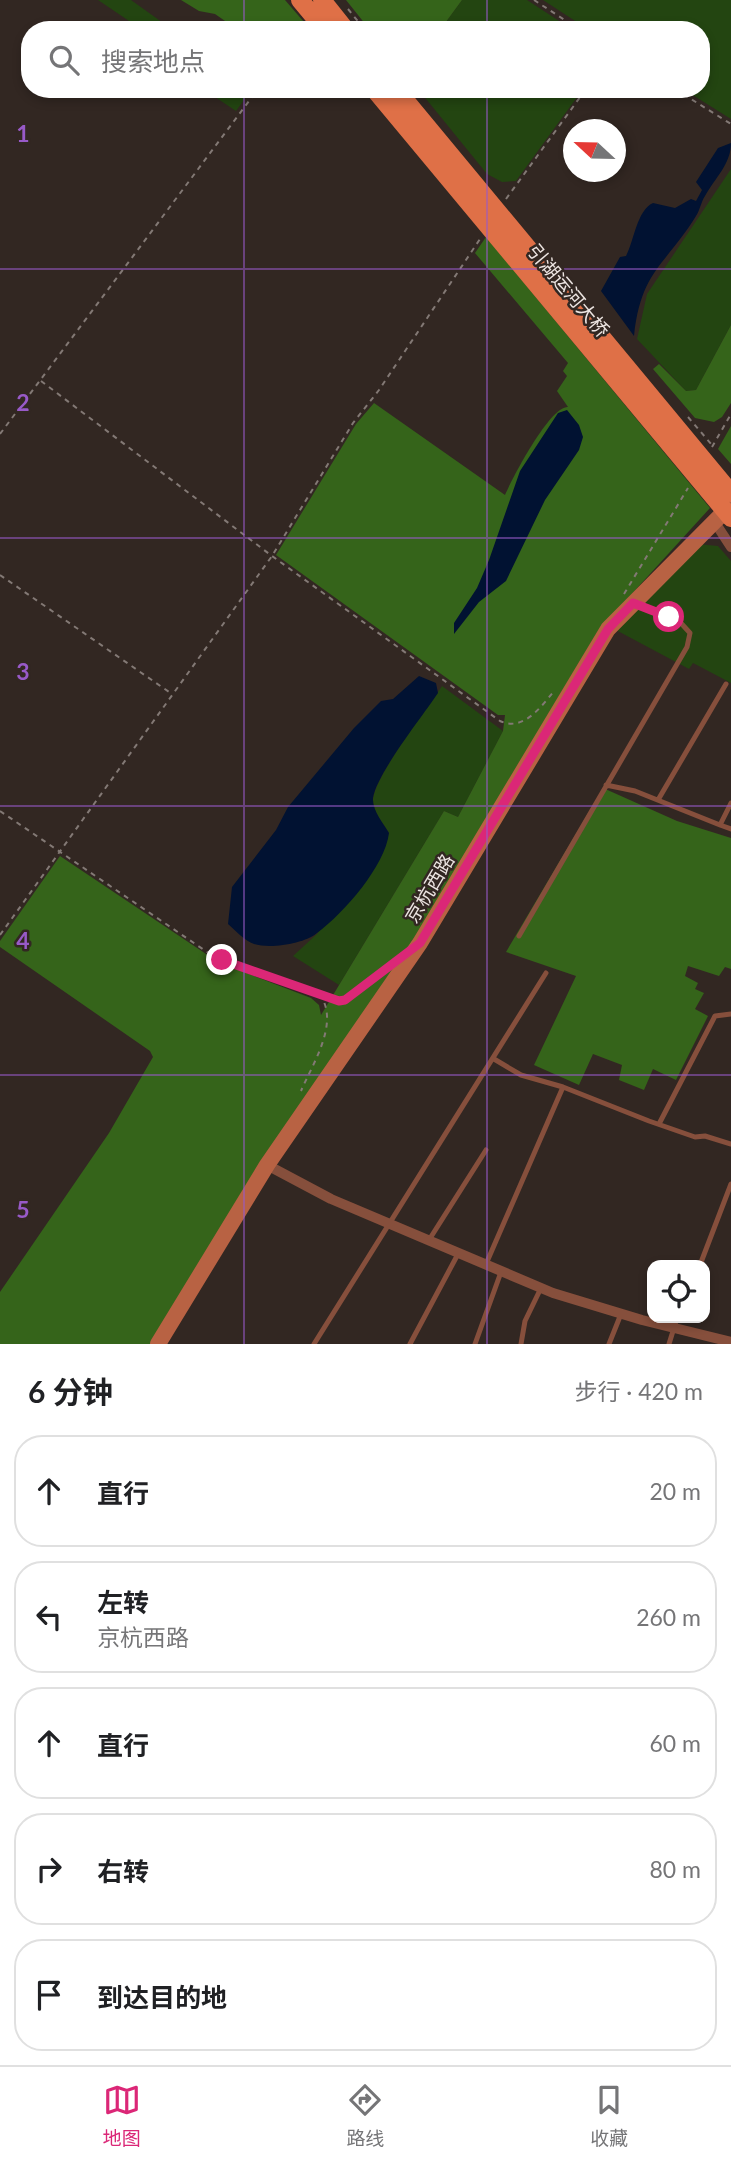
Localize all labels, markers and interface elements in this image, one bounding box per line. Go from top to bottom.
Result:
search box [21,21,710,98]
icon: search [45,41,83,79]
text: 搜索地点 [101,45,205,77]
text: 1 [16,119,30,147]
north arrow [563,119,626,182]
street label: 引湖运河大桥 [524,239,614,341]
text: 2 [16,388,30,416]
route start [653,601,684,632]
text: 3 [16,657,30,685]
street label: 京杭西路 [400,849,458,927]
text: 4 [16,926,30,954]
route end [206,944,237,975]
text: 5 [16,1195,30,1223]
map controls [647,1260,710,1323]
button: locate [647,1260,710,1323]
text: 6 分钟 [28,1373,113,1409]
text: 步行 · 420 m [574,1377,703,1405]
icon: ahead [30,1472,68,1510]
text: 直行 [97,1477,149,1509]
text: 20 m [650,1477,701,1505]
text: 左转 [97,1586,149,1618]
icon: left [30,1598,68,1636]
text: 260 m [636,1603,701,1631]
text: 京杭西路 [97,1623,189,1651]
icon: ahead [30,1724,68,1762]
text: 直行 [97,1729,149,1761]
text: 60 m [650,1729,701,1757]
icon: right [30,1850,68,1888]
text: 右转 [97,1855,149,1887]
text: 80 m [650,1855,701,1883]
icon: arrive [30,1976,68,2014]
text: 到达目的地 [97,1981,227,2013]
tab: 地图 [103,2081,141,2150]
tab: 路线 [346,2081,384,2150]
tab: 收藏 [590,2081,628,2150]

